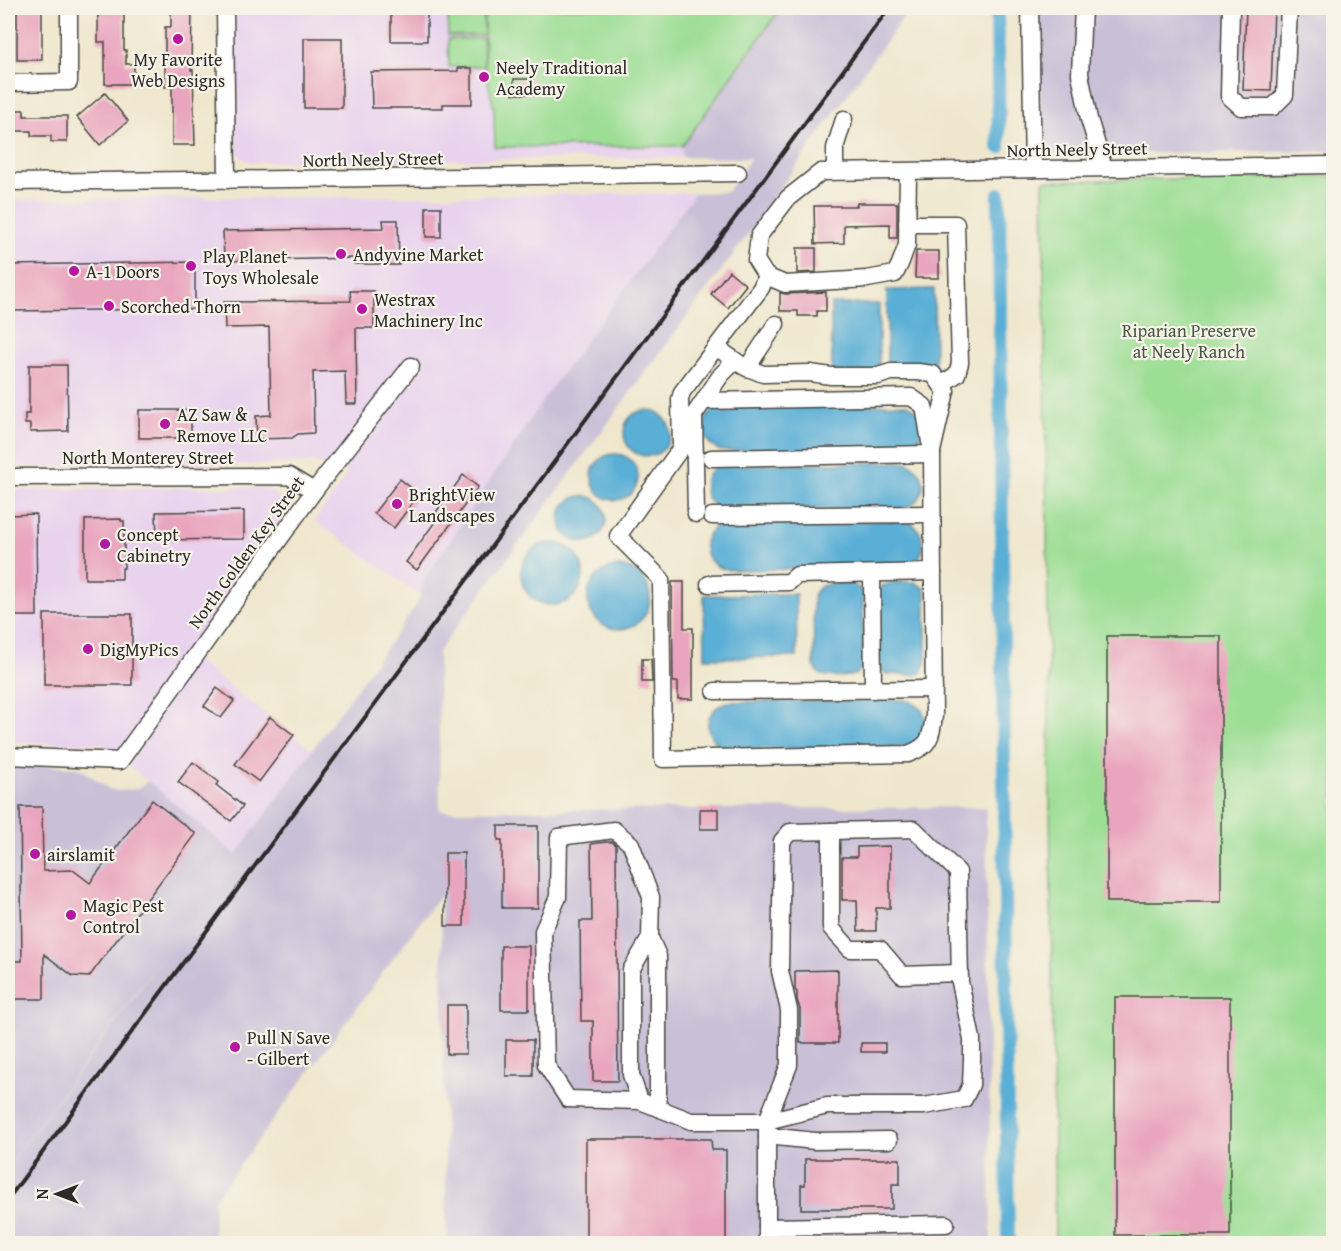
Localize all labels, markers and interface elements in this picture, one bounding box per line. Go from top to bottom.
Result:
marker: My Favorite Web Designs [171,32,185,46]
place label: My Favorite Web Designs [131,46,225,94]
place label: Neely Traditional Academy [496,54,627,102]
marker: Neely Traditional Academy [477,70,491,84]
street label: North Neely Street [1006,134,1148,164]
street label: North Neely Street [302,144,444,174]
place label: Andyvine Market [353,241,484,268]
place label: Play Planet Toys Wholesale [203,243,319,291]
marker: Andyvine Market [334,247,348,261]
place label: A-1 Doors [86,258,160,285]
marker: Play Planet Toys Wholesale [184,259,198,273]
marker: A-1 Doors [67,264,81,278]
place label: Westrax Machinery Inc [374,286,483,334]
place label: Scorched Thorn [121,293,241,320]
marker: Scorched Thorn [102,299,116,313]
marker: Westrax Machinery Inc [355,302,369,316]
park label: Riparian Preserve at Neely Ranch [1122,317,1256,365]
place label: AZ Saw & Remove LLC [177,401,268,449]
marker: AZ Saw & Remove LLC [158,417,172,431]
street label: North Monterey Street [62,444,234,471]
street label: North Golden Key Street [181,469,311,634]
place label: BrightView Landscapes [409,481,495,529]
marker: BrightView Landscapes [390,497,404,511]
place label: Concept Cabinetry [117,521,191,569]
marker: Concept Cabinetry [98,537,112,551]
place label: DigMyPics [100,636,179,663]
marker: DigMyPics [81,642,95,656]
place label: airslamit [47,841,115,868]
marker: airslamit [28,847,42,861]
place label: Magic Pest Control [83,892,164,940]
marker: Magic Pest Control [64,908,78,922]
place label: Pull N Save - Gilbert [247,1024,330,1072]
marker: Pull N Save - Gilbert [228,1040,242,1054]
north arrow [27,1164,87,1224]
text: N [30,1188,54,1199]

